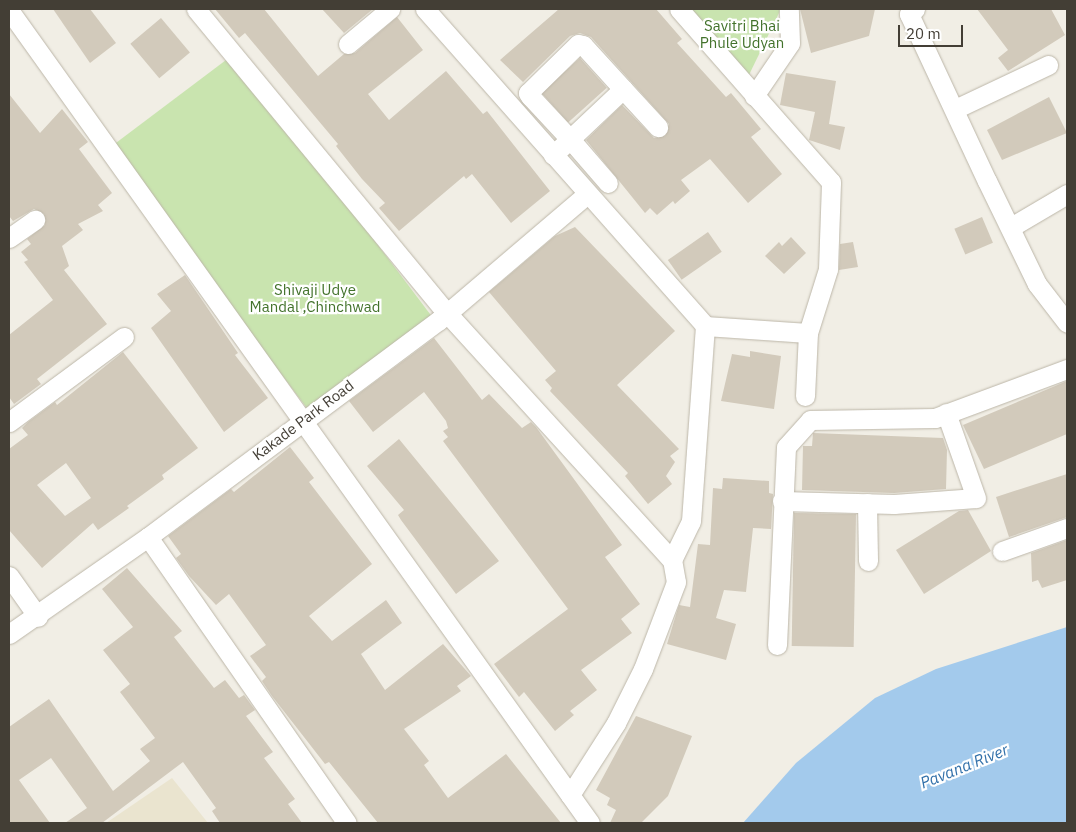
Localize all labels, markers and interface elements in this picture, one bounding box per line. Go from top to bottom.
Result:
scale bar [901,15,966,47]
park label: Savitri Bhai Phule Udyan [700,16,784,51]
text: 20 m [906,24,941,43]
park label: Shivaji Udye Mandal ,Chinchwad [250,280,380,315]
street label: Kakade Park Road [249,376,357,464]
water label: Pavana River [917,740,1011,792]

